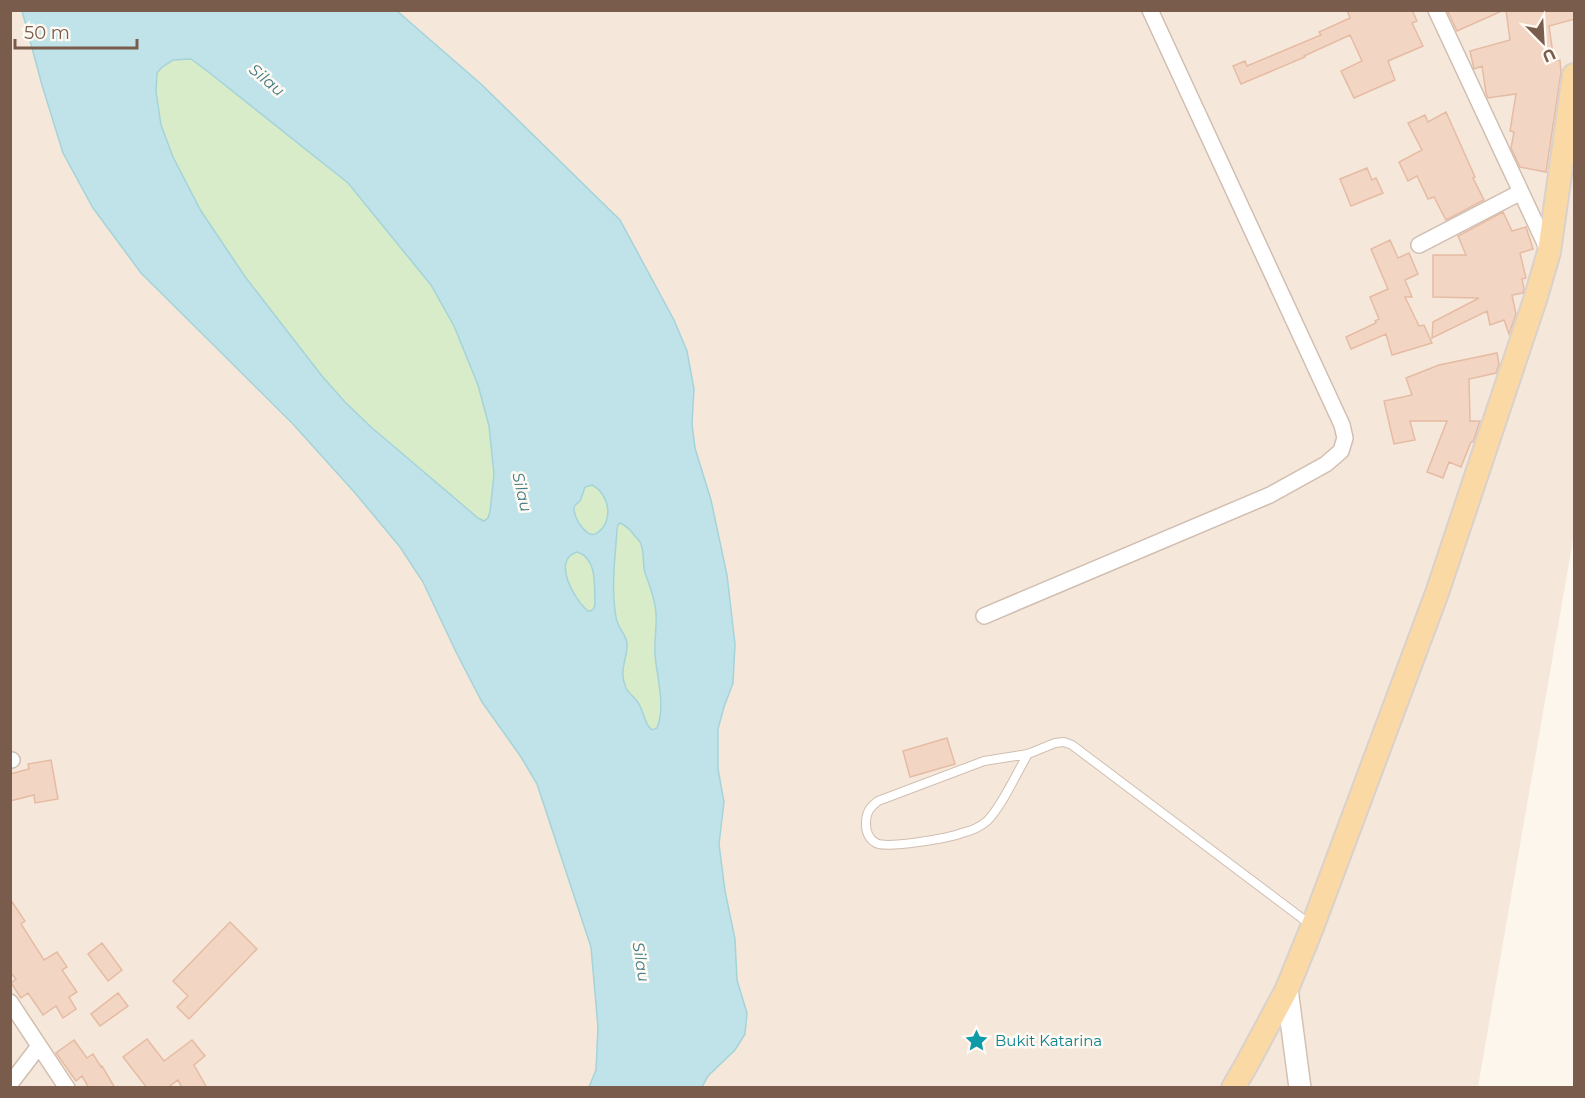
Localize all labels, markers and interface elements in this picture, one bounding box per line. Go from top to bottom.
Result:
scale bar [15,12,136,50]
north arrow [1513,12,1573,72]
text: 50 m [24,22,70,44]
text: U [1539,44,1559,66]
water label: Silau [246,60,289,100]
water label: Silau [508,470,536,514]
water label: Silau [628,941,654,984]
place icon: Bukit Katarina [964,1027,990,1053]
place label: Bukit Katarina [995,1031,1102,1050]

